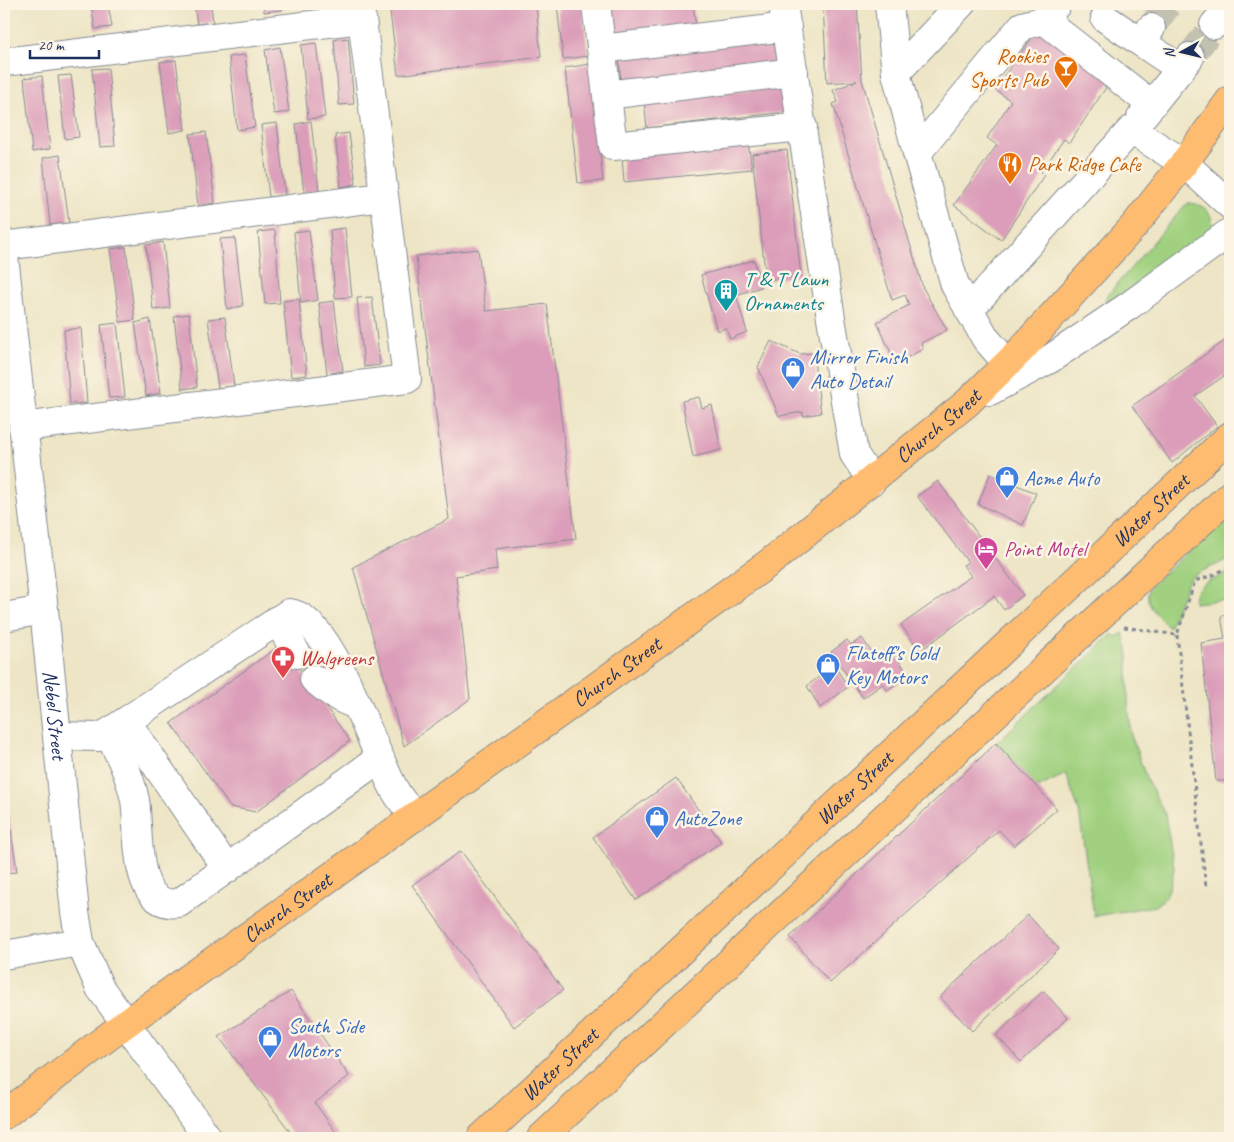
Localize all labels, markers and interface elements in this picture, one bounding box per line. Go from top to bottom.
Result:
scale bar [30,28,99,60]
north arrow [1156,28,1206,78]
text: 20 m [38,36,65,55]
place label: Rookies Sports Pub [969,43,1050,93]
text: N [1160,46,1179,59]
bar icon: Rookies Sports Pub [1053,55,1079,89]
restaurant icon: Park Ridge Cafe [997,151,1023,185]
place label: Park Ridge Cafe [1028,151,1142,177]
place label: T & T Lawn Ornaments [744,266,829,316]
building icon: T & T Lawn Ornaments [713,278,739,312]
place label: Mirror Finish Auto Detail [810,344,908,394]
shop icon: Mirror Finish Auto Detail [780,356,806,390]
street label: Church Street [890,382,988,469]
shop icon: Acme Auto [994,465,1020,499]
place label: Acme Auto [1024,465,1101,491]
street label: Water Street [1107,466,1196,553]
hotel icon: Point Motel [973,536,999,570]
place label: Point Motel [1004,536,1089,562]
street label: Church Street [567,630,668,713]
place label: Flatoff's Gold Key Motors [846,640,940,690]
pharmacy icon: Walgreens [270,645,296,679]
place label: Walgreens [300,645,375,671]
shop icon: Flatoff's Gold Key Motors [815,652,841,686]
street label: Nebel Street [37,669,73,763]
street label: Water Street [811,744,900,830]
shop icon: AutoZone [644,805,670,839]
place label: AutoZone [674,805,743,831]
street label: Church Street [238,866,338,948]
place label: South Side Motors [288,1013,366,1063]
street label: Water Street [516,1020,605,1106]
shop icon: South Side Motors [257,1025,283,1059]

